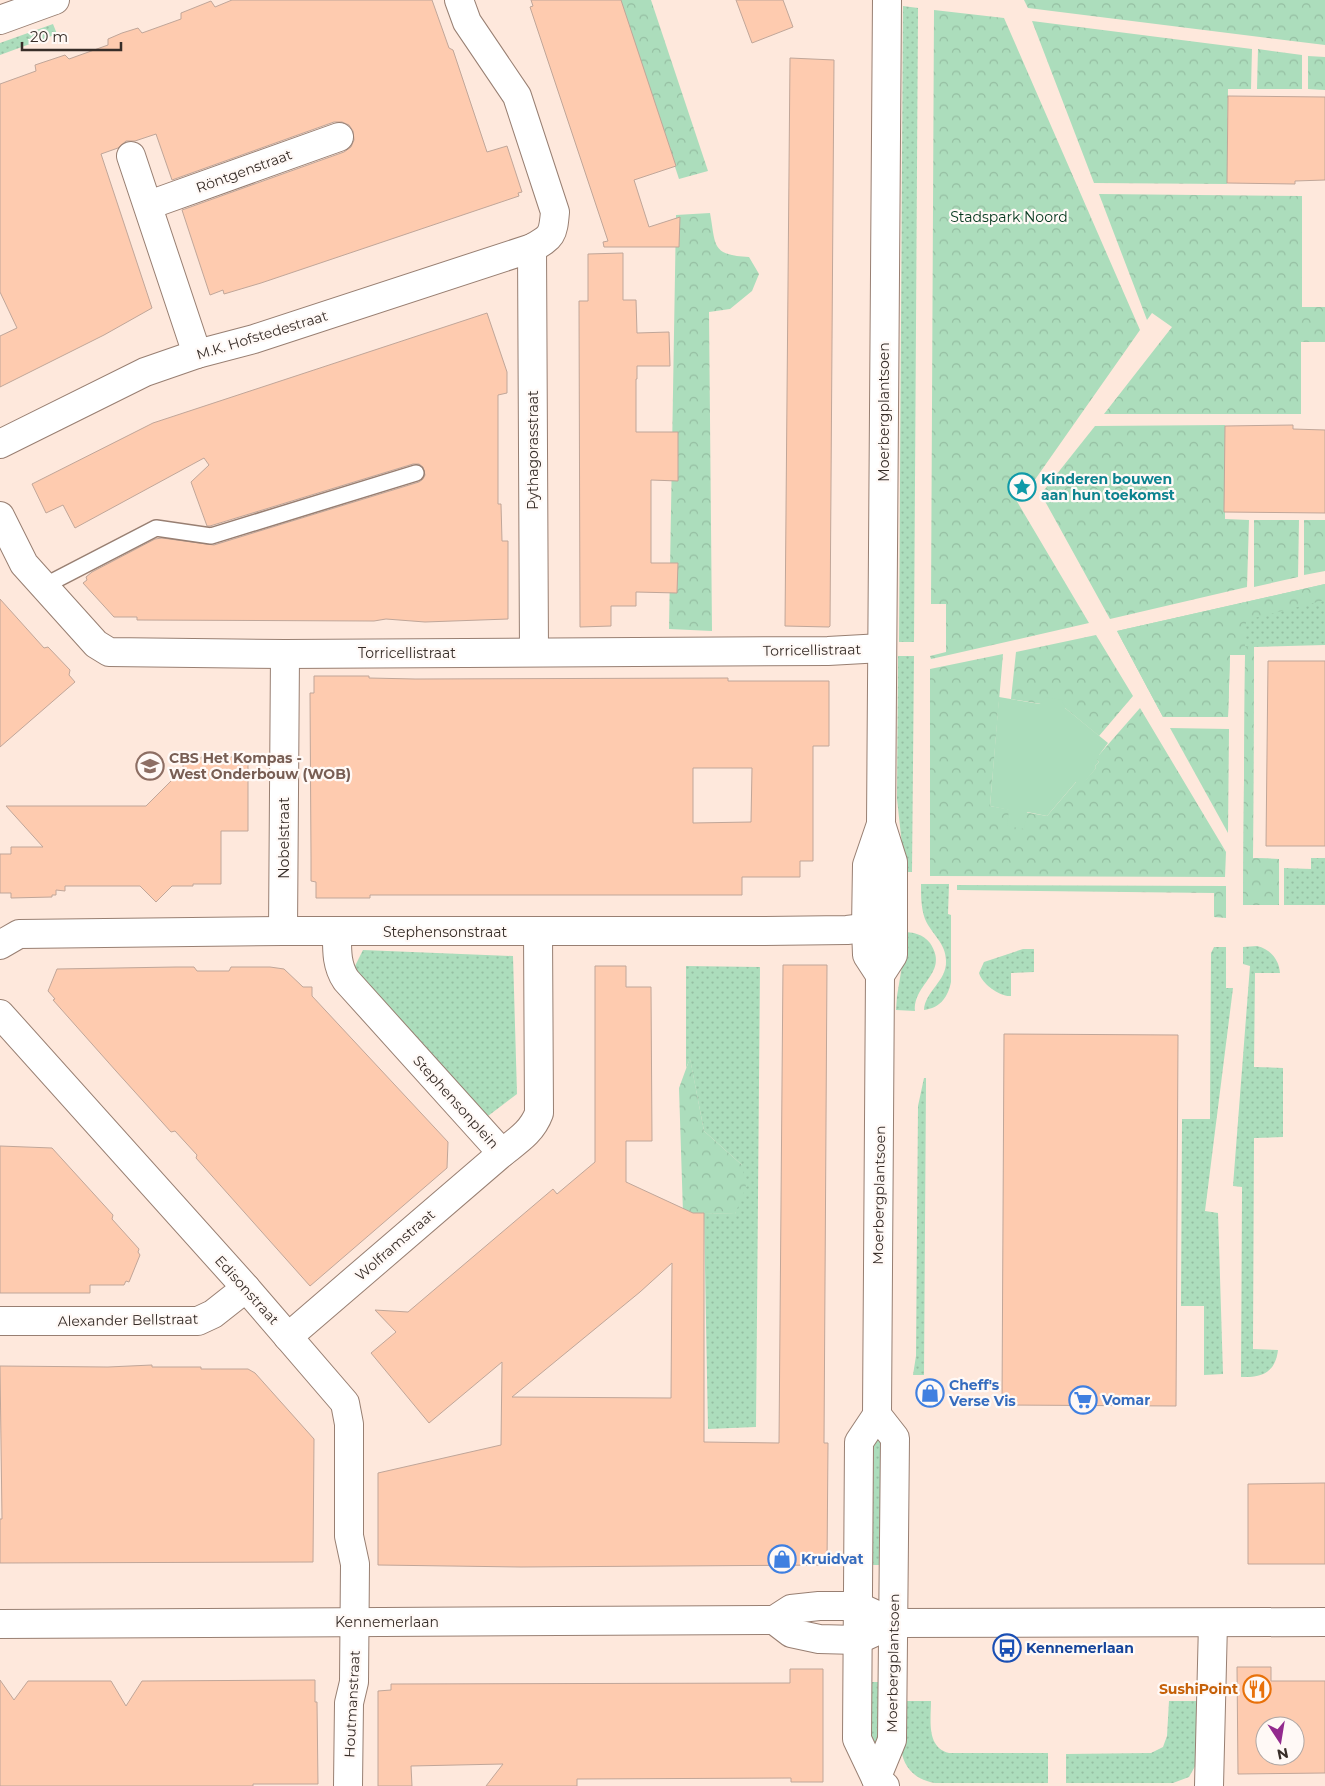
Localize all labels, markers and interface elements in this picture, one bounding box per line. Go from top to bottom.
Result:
scale bar [22,20,121,52]
text: 20 m [30,27,68,46]
street label: Röntgenstraat [193,145,295,197]
park label: Stadspark Noord [950,208,1068,226]
street label: M.K. Hofstedestraat [194,306,330,364]
street label: Moerbergplantsoen [875,342,893,482]
street label: Pythagorasstraat [524,390,542,510]
place label: Kinderen bouwen aan hun toekomst [1041,470,1175,504]
place icon: Kinderen bouwen aan hun toekomst [1007,472,1037,502]
street label: Torricellistraat [763,640,862,660]
street label: Torricellistraat [358,644,456,662]
place label: CBS Het Kompas - West Onderbouw (WOB) [169,749,351,783]
school or university icon: CBS Het Kompas - West Onderbouw (WOB) [135,751,165,781]
street label: Nobelstraat [275,797,293,879]
street label: Stephensonstraat [383,923,507,941]
street label: Stephensonplein [409,1052,503,1152]
street label: Moerbergplantsoen [869,1125,889,1265]
street label: Wolframstraat [351,1205,439,1285]
street label: Edisonstraat [211,1252,283,1329]
street label: Alexander Bellstraat [58,1310,199,1330]
place label: Cheff's Verse Vis [948,1376,1016,1410]
shop icon: Cheff's Verse Vis [915,1378,945,1408]
supermarket icon: Vomar [1068,1385,1098,1415]
place label: Vomar [1101,1391,1150,1409]
shop icon: Kruidvat [767,1544,797,1574]
place label: Kruidvat [801,1550,864,1568]
street label: Moerbergplantsoen [883,1593,903,1733]
street label: Kennemerlaan [335,1613,439,1631]
bus stop icon: Kennemerlaan [992,1633,1022,1663]
place label: Kennemerlaan [1026,1639,1134,1657]
street label: Houtmanstraat [340,1649,364,1758]
restaurant icon: SushiPoint [1242,1674,1272,1704]
place label: SushiPoint [1159,1680,1238,1698]
north arrow [1255,1716,1305,1766]
text: N [1275,1744,1290,1764]

